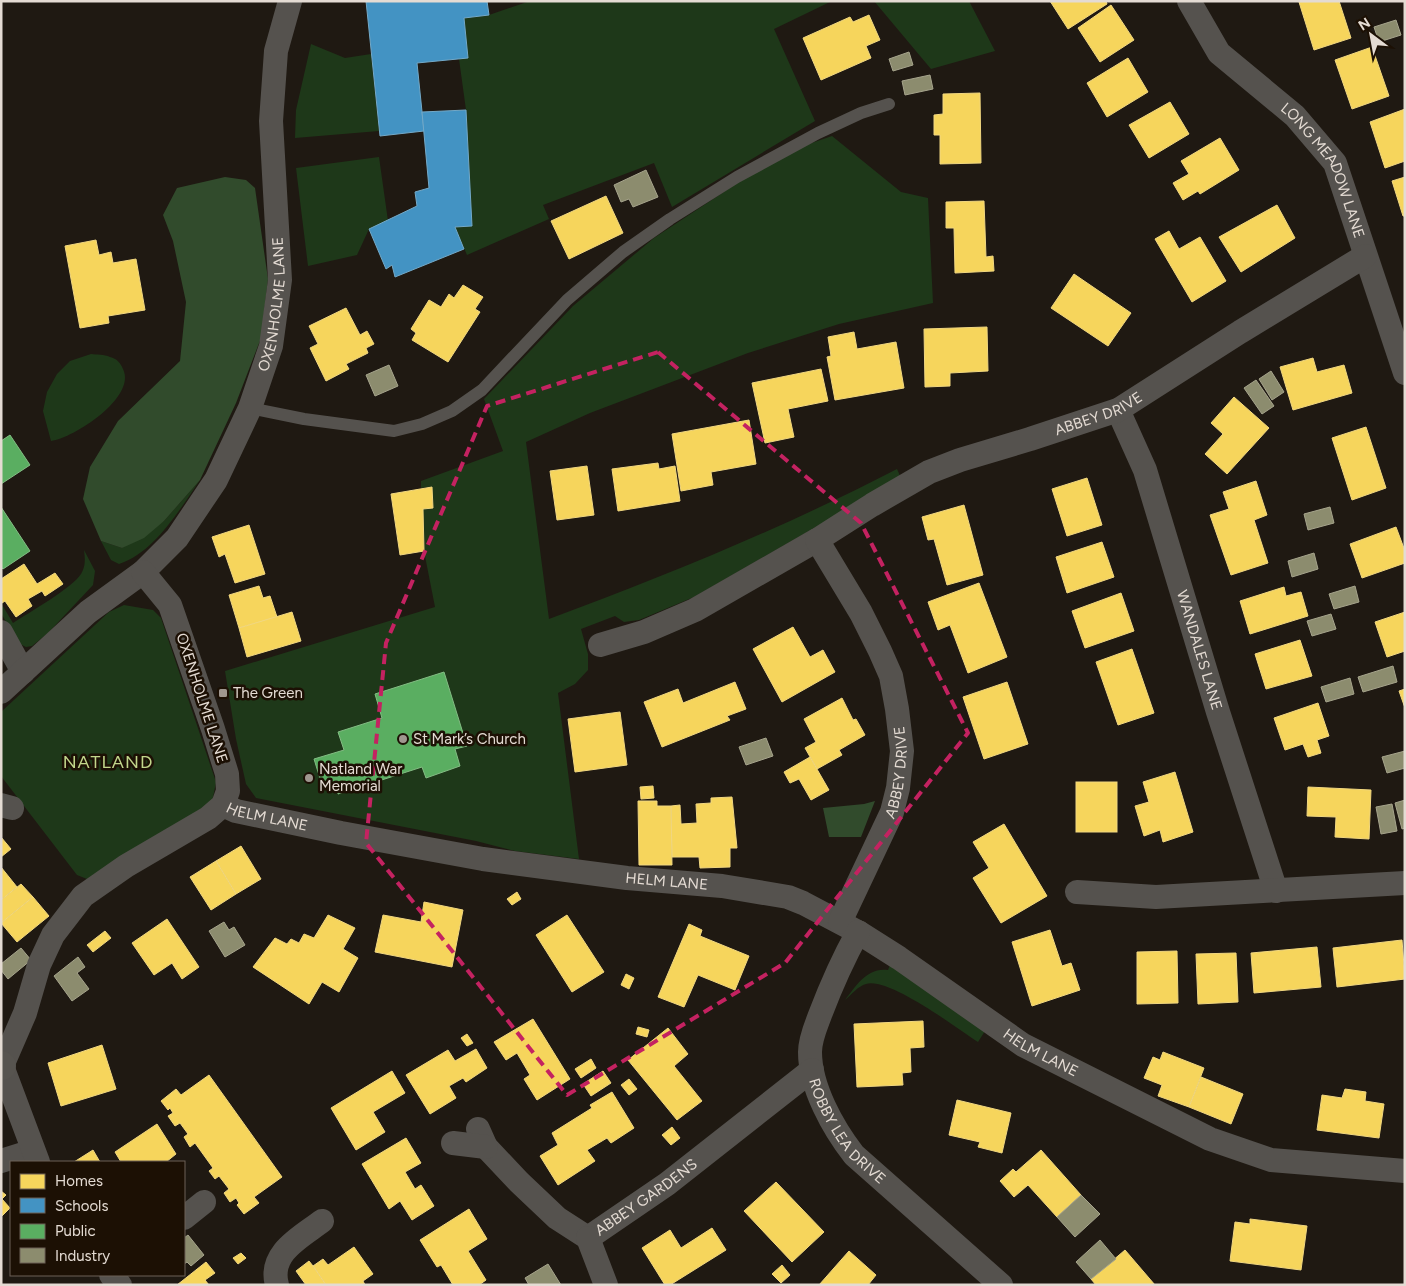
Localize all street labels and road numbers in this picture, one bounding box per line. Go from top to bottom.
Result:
street label: LONG MEADOW LANE [1277,99,1368,240]
street label: OXENHOLME LANE [254,236,289,374]
street label: ABBEY DRIVE [1052,388,1146,439]
street label: WANDALES LANE [1173,588,1226,712]
street label: OXENHOLME LANE [172,631,232,765]
street label: ABBEY DRIVE [881,725,911,822]
street label: HELM LANE [223,799,309,835]
street label: HELM LANE [625,869,709,894]
street label: HELM LANE [1000,1025,1081,1080]
street label: ROBBY LEA DRIVE [805,1076,889,1188]
street label: ABBEY GARDENS [592,1155,701,1240]

